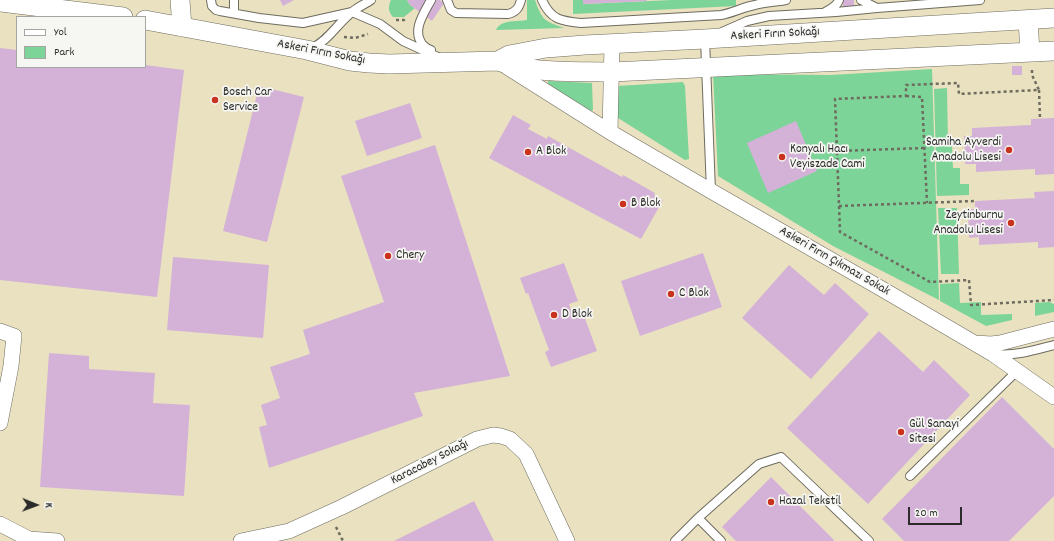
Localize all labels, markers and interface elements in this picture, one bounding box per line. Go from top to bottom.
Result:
legend [16,16,146,68]
text: Yol [54,24,67,41]
street label: Askeri Fırın Sokağı [730,25,820,45]
street label: Askeri Fırın Sokağı [276,37,366,69]
text: Park [54,44,74,61]
place label: Bosch Car Service [223,85,272,116]
marker: Bosch Car Service [210,95,220,105]
place label: Samiha Ayverdi Anadolu Lisesi [926,135,1001,166]
place label: Konyalı Hacı Veyiszade Cami [790,142,865,173]
place label: A Blok [536,144,566,160]
marker: Samiha Ayverdi Anadolu Lisesi [1004,145,1014,155]
marker: A Blok [523,147,533,157]
marker: Konyalı Hacı Veyiszade Cami [777,152,787,162]
place label: B Blok [631,196,661,212]
marker: B Blok [618,199,628,209]
place label: Zeytinburnu Anadolu Lisesi [934,208,1003,239]
marker: Zeytinburnu Anadolu Lisesi [1006,218,1016,228]
street label: Askeri Fırın Çıkmazı Sokak [776,224,892,300]
place label: Chery [396,248,424,264]
marker: Chery [383,251,393,261]
place label: C Blok [679,286,709,302]
marker: C Blok [666,289,676,299]
place label: D Blok [562,307,592,323]
marker: D Blok [549,310,559,320]
place label: Gül Sanayi Sitesi [909,417,959,448]
marker: Gül Sanayi Sitesi [896,427,906,437]
street label: Karacabey Sokağı [389,437,471,489]
north arrow [16,485,56,525]
place label: Hazal Tekstil [779,494,841,510]
marker: Hazal Tekstil [766,497,776,507]
scale bar [910,499,964,525]
text: K [40,503,56,508]
text: 20 m [915,505,938,522]

